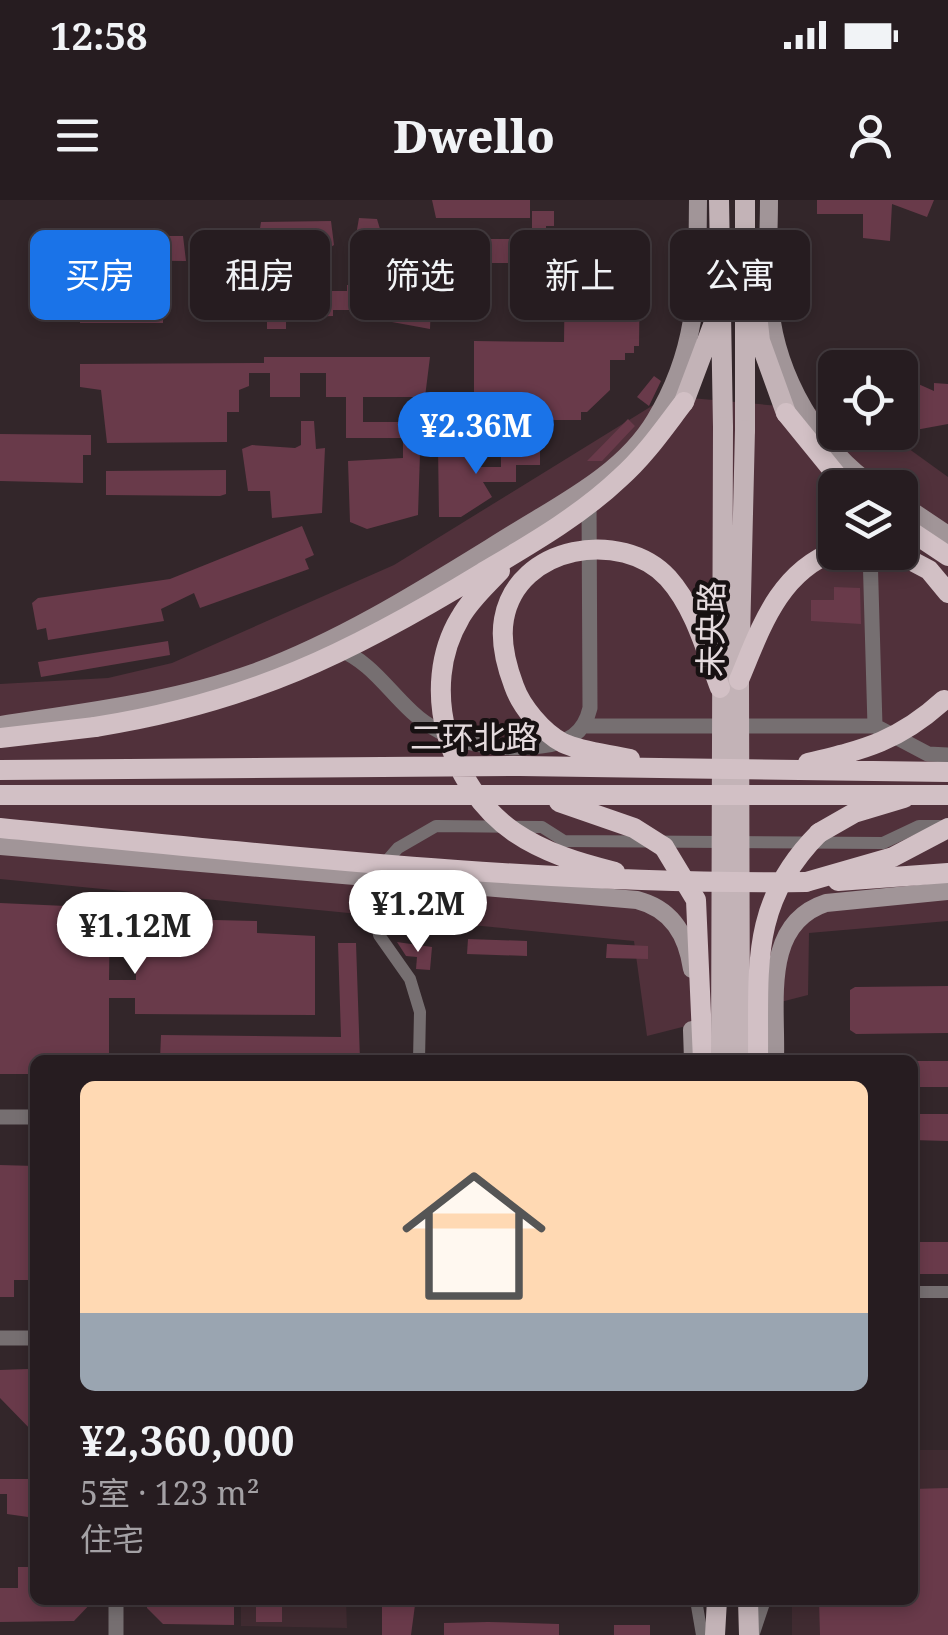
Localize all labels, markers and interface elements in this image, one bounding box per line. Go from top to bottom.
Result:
text: 12:58 [50,9,147,61]
text: Dwello [393,105,555,166]
icon: menu [50,108,105,163]
icon: person [843,108,898,163]
chip: 买房 [30,230,170,320]
chip: 租房 [190,230,330,320]
chip: 筛选 [350,230,490,320]
chip: 新上 [510,230,650,320]
chip: 公寓 [670,230,810,320]
map controls [818,350,918,570]
button: locate [818,350,918,450]
pin: ¥2.36M [395,392,557,477]
text: ¥2.36M [420,403,532,446]
button: layers [818,470,918,570]
street label: 未央路 [688,581,732,677]
street label: 二环北路 [410,715,538,758]
pin: ¥1.2M [348,870,488,955]
text: ¥1.2M [371,881,465,924]
pin: ¥1.12M [54,892,216,977]
text: ¥1.12M [79,903,191,946]
icon: home [384,1146,564,1326]
text: ¥2,360,000 [80,1411,295,1468]
text: 5室 · 123 m² [80,1471,260,1514]
text: 住宅 [80,1517,144,1560]

